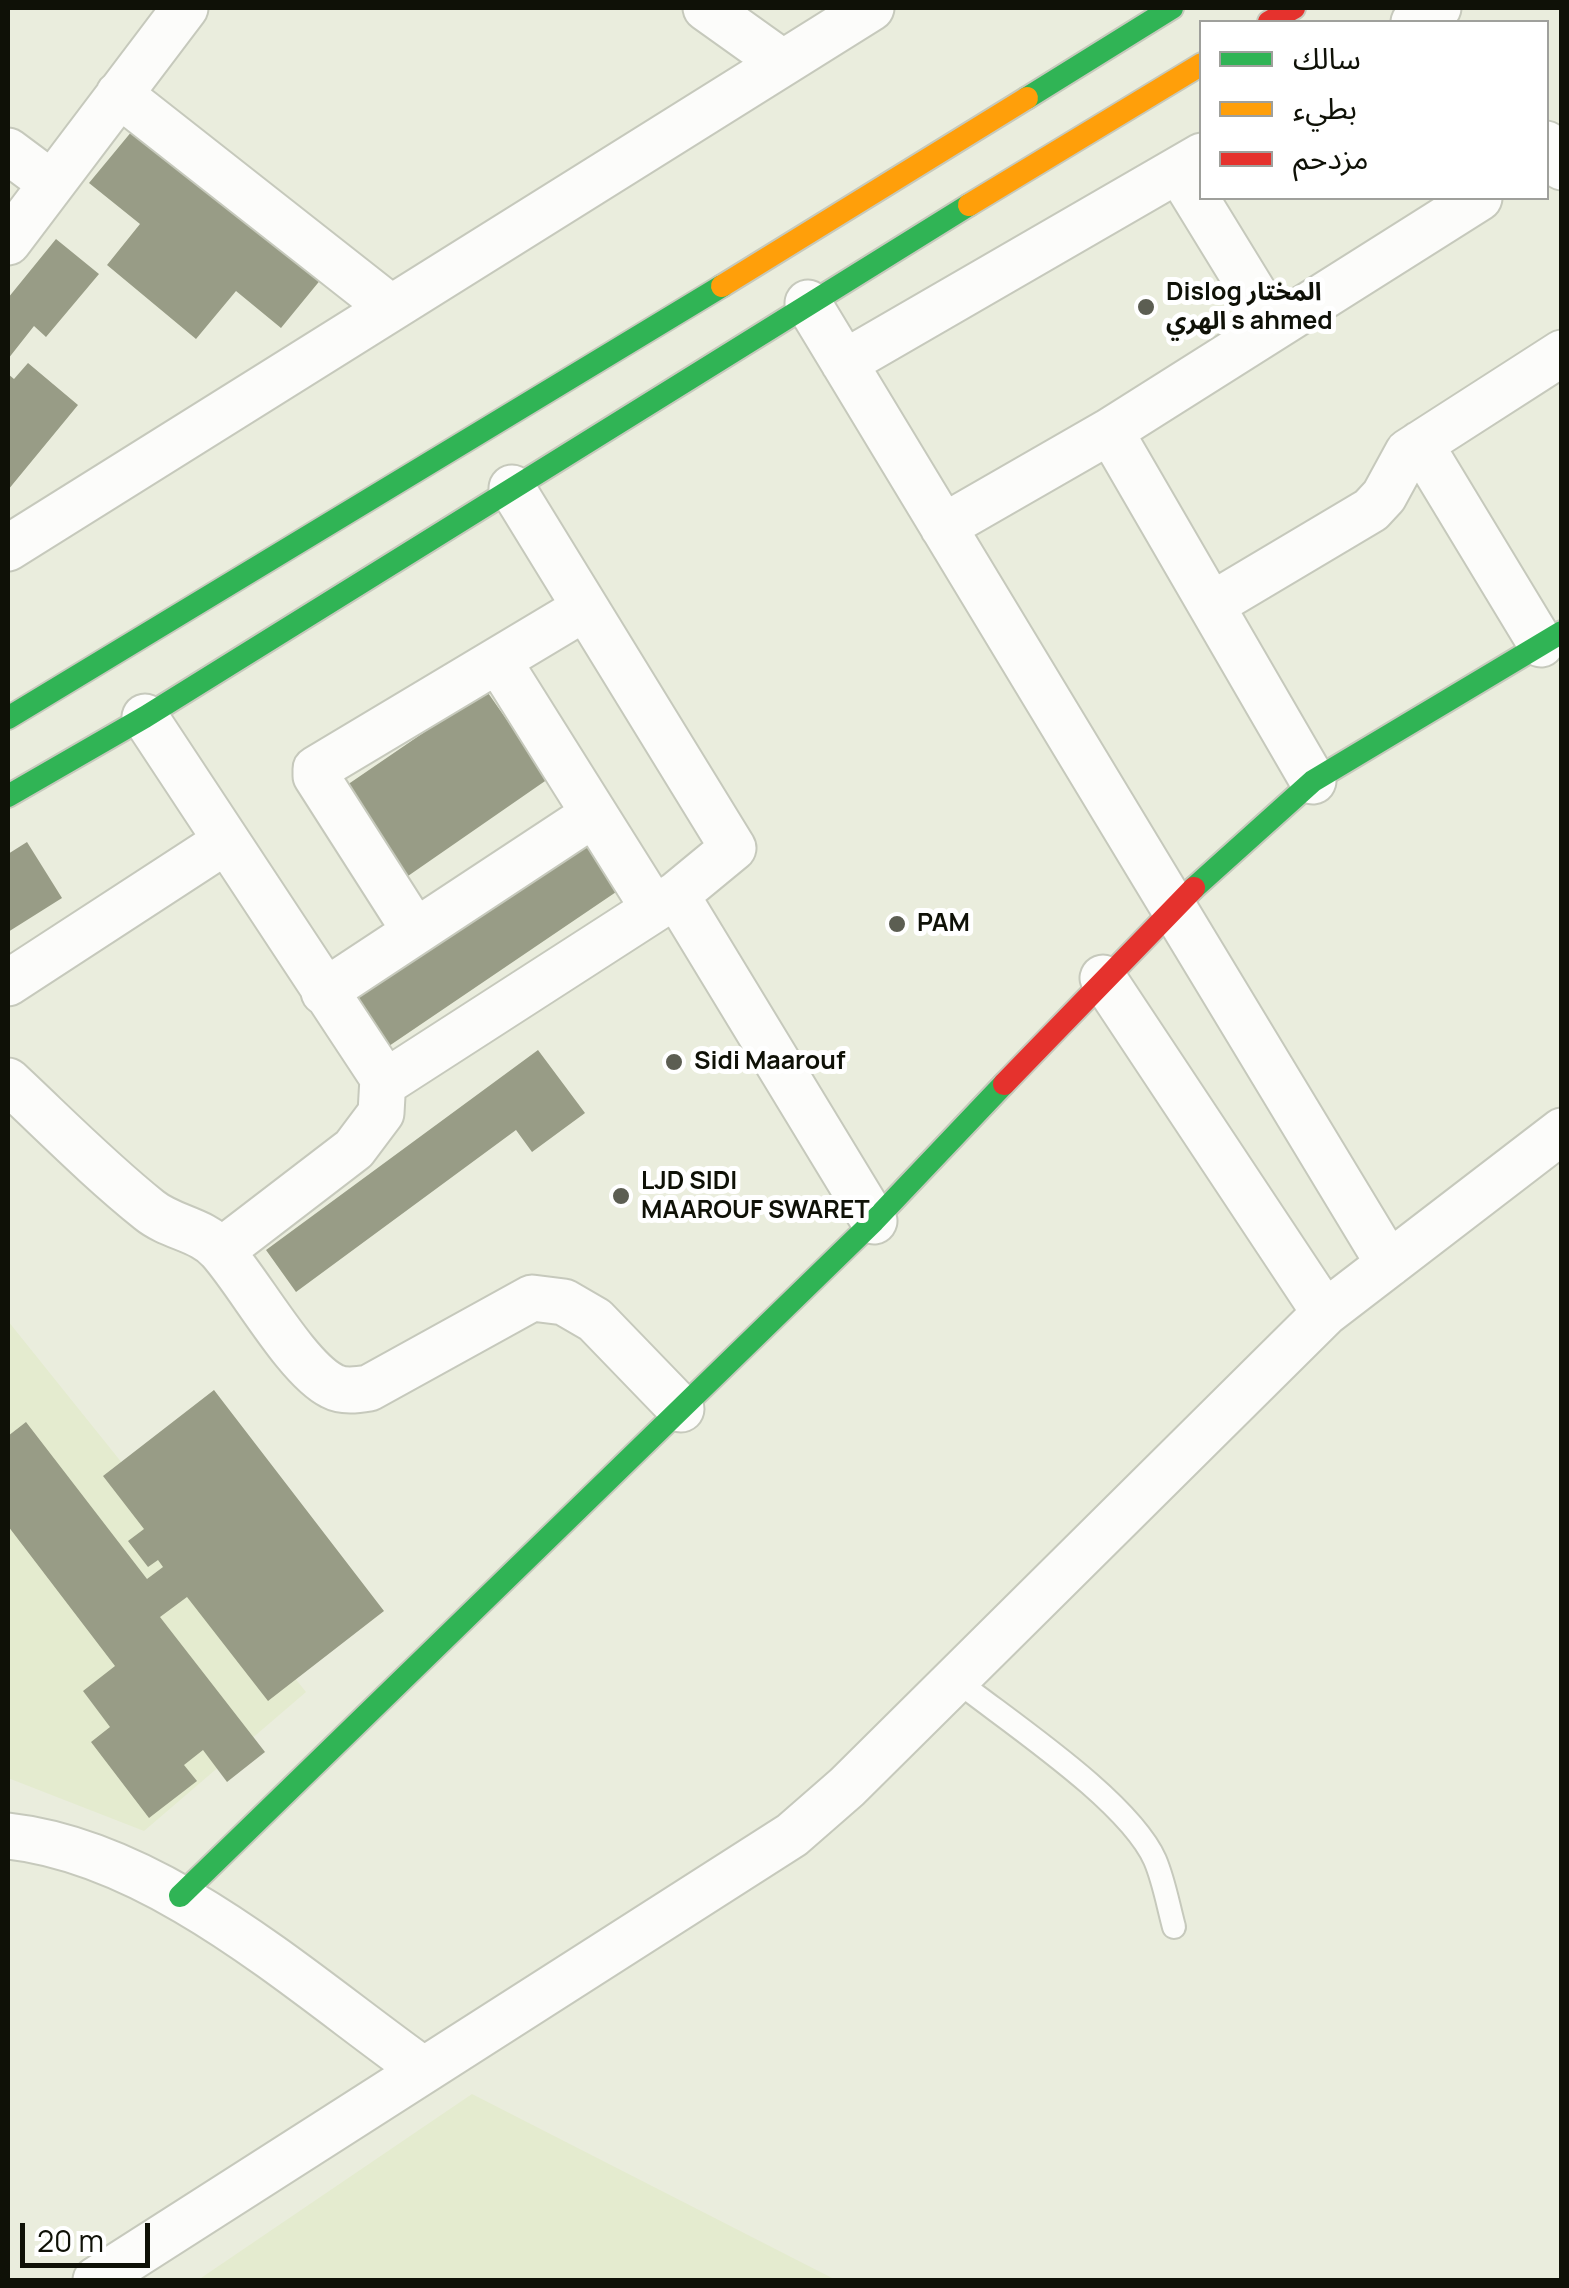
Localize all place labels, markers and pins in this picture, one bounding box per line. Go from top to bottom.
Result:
place label: Dislog المختار الهري s ahmed [1166,278,1333,337]
marker: Dislog المختار الهري s ahmed [1135,296,1157,318]
place label: PAM [917,909,970,939]
marker: PAM [886,913,908,935]
place label: Sidi Maarouf [694,1047,845,1077]
marker: Sidi Maarouf [663,1051,685,1073]
place label: LJD SIDI MAAROUF SWARET [641,1167,870,1226]
marker: LJD SIDI MAAROUF SWARET [610,1185,632,1207]

